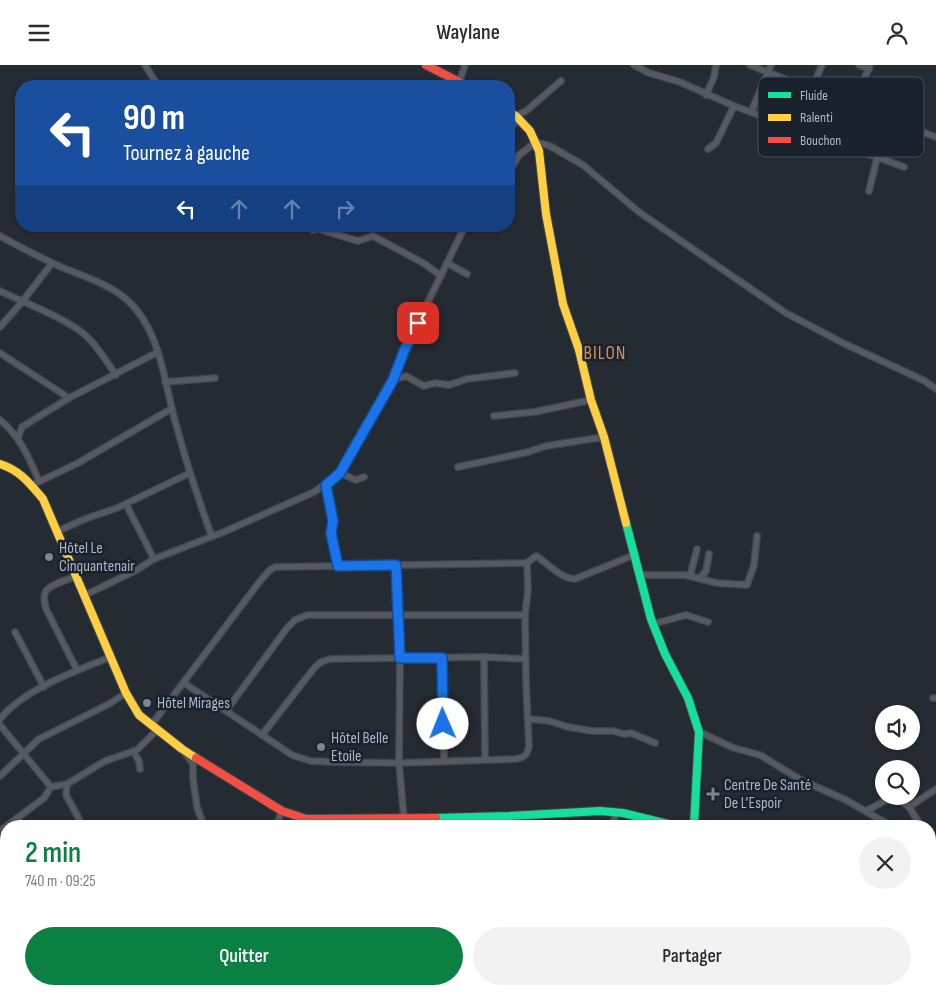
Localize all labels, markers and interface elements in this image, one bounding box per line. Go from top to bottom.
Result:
icon: menu [25,19,53,47]
text: Waylane [436,19,500,46]
icon: person [883,19,911,47]
legend [758,77,924,157]
text: Fluide [800,87,828,104]
text: 90 m [123,97,185,140]
icon: left [40,100,105,165]
text: Ralenti [800,109,833,126]
text: Bouchon [800,132,841,149]
text: Tournez à gauche [123,140,250,167]
icon: left [172,195,200,223]
icon: ahead [225,195,253,223]
icon: ahead [278,195,306,223]
icon: right [331,195,359,223]
pin [397,302,439,344]
icon: arrive [404,309,432,337]
district label: BILON [583,342,627,365]
place label: Hôtel Le Cinquantenair [59,539,135,576]
marker: Hôtel Le Cinquantenair [43,551,55,563]
place label: Hôtel Mirages [157,694,230,713]
marker: Hôtel Mirages [141,697,153,709]
position arrow [416,697,468,749]
map controls [875,705,920,805]
button: sound [875,705,920,750]
place label: Hôtel Belle Etoile [331,729,388,766]
marker: Hôtel Belle Etoile [315,741,327,753]
button: search [875,760,920,805]
place label: Centre De Santé De L’Espoir [724,776,811,813]
marker: Centre De Santé De L’Espoir [706,787,720,801]
text: 2 min [25,835,81,871]
button: close [859,837,911,889]
text: 740 m · 09:25 [25,872,96,891]
button: Quitter [25,927,463,985]
button: Partager [473,927,911,985]

